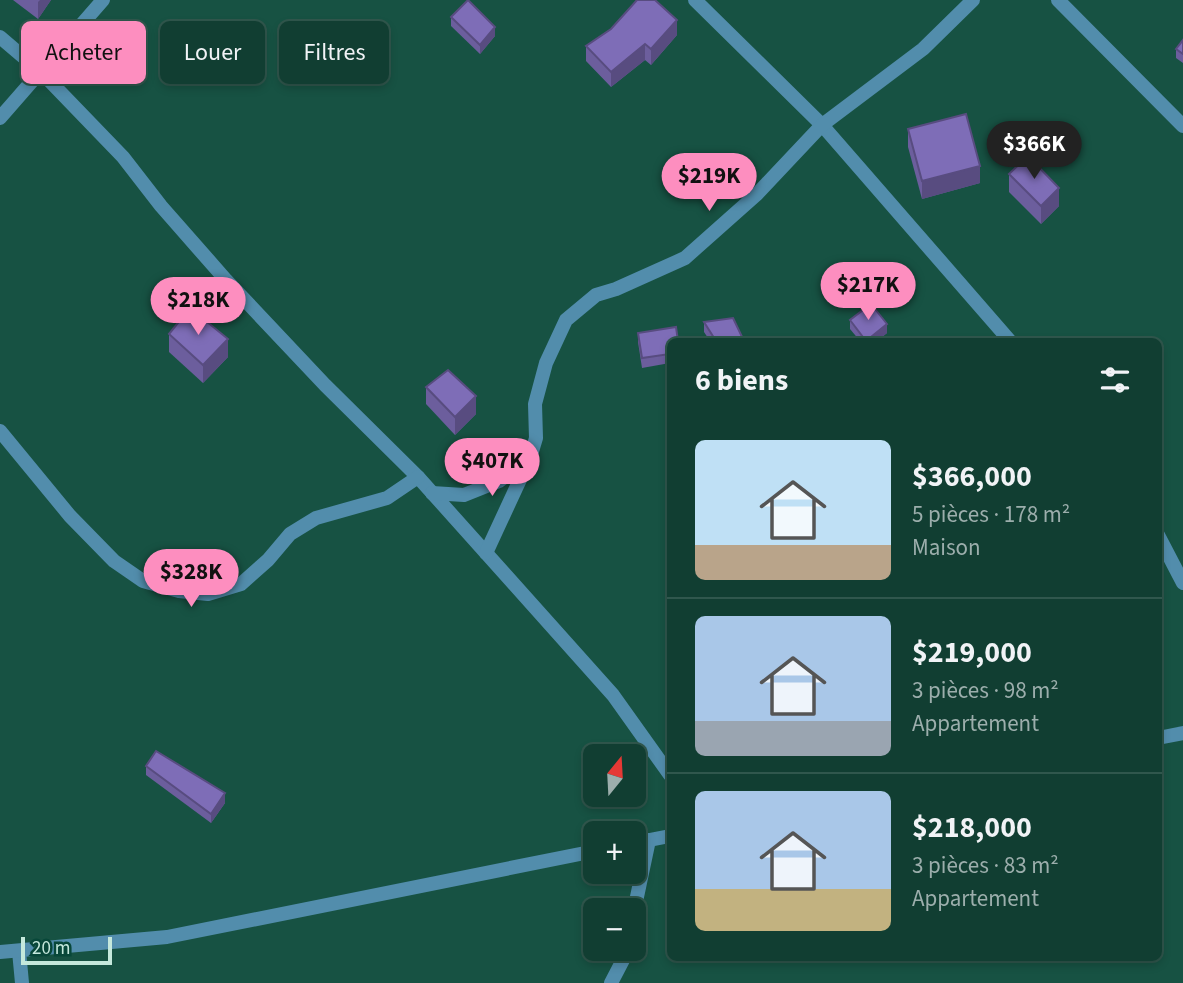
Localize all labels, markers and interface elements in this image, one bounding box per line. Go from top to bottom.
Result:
chip: Acheter [21,21,146,84]
chip: Louer [160,21,265,84]
chip: Filtres [279,21,389,84]
pin: $366K [985,122,1083,181]
text: $366K [1003,127,1065,160]
pin: $219K [660,154,758,213]
text: $219K [678,159,740,192]
pin: $217K [819,262,917,322]
text: $217K [837,268,899,301]
pin: $218K [149,278,247,337]
text: $218K [167,283,229,316]
text: 6 biens [695,359,788,402]
icon: filters [1096,361,1134,399]
pin: $407K [443,438,541,498]
text: $407K [461,444,523,477]
text: $366,000 [912,455,1032,498]
icon: home [751,468,835,552]
text: 5 pièces · 178 m² [912,498,1070,531]
text: Maison [912,531,981,564]
pin: $328K [142,550,240,609]
text: $328K [160,555,222,588]
text: $219,000 [912,631,1032,674]
icon: home [751,644,835,728]
text: 3 pièces · 98 m² [912,674,1059,707]
text: Appartement [912,707,1039,740]
north arrow [583,744,646,807]
map controls [583,744,646,961]
text: $218,000 [912,806,1032,849]
icon: home [751,819,835,903]
button: + [583,821,646,884]
text: 3 pièces · 83 m² [912,849,1059,882]
text: Appartement [912,882,1039,915]
button: − [583,898,646,961]
scale bar [21,934,112,966]
text: 20 m [32,935,70,962]

